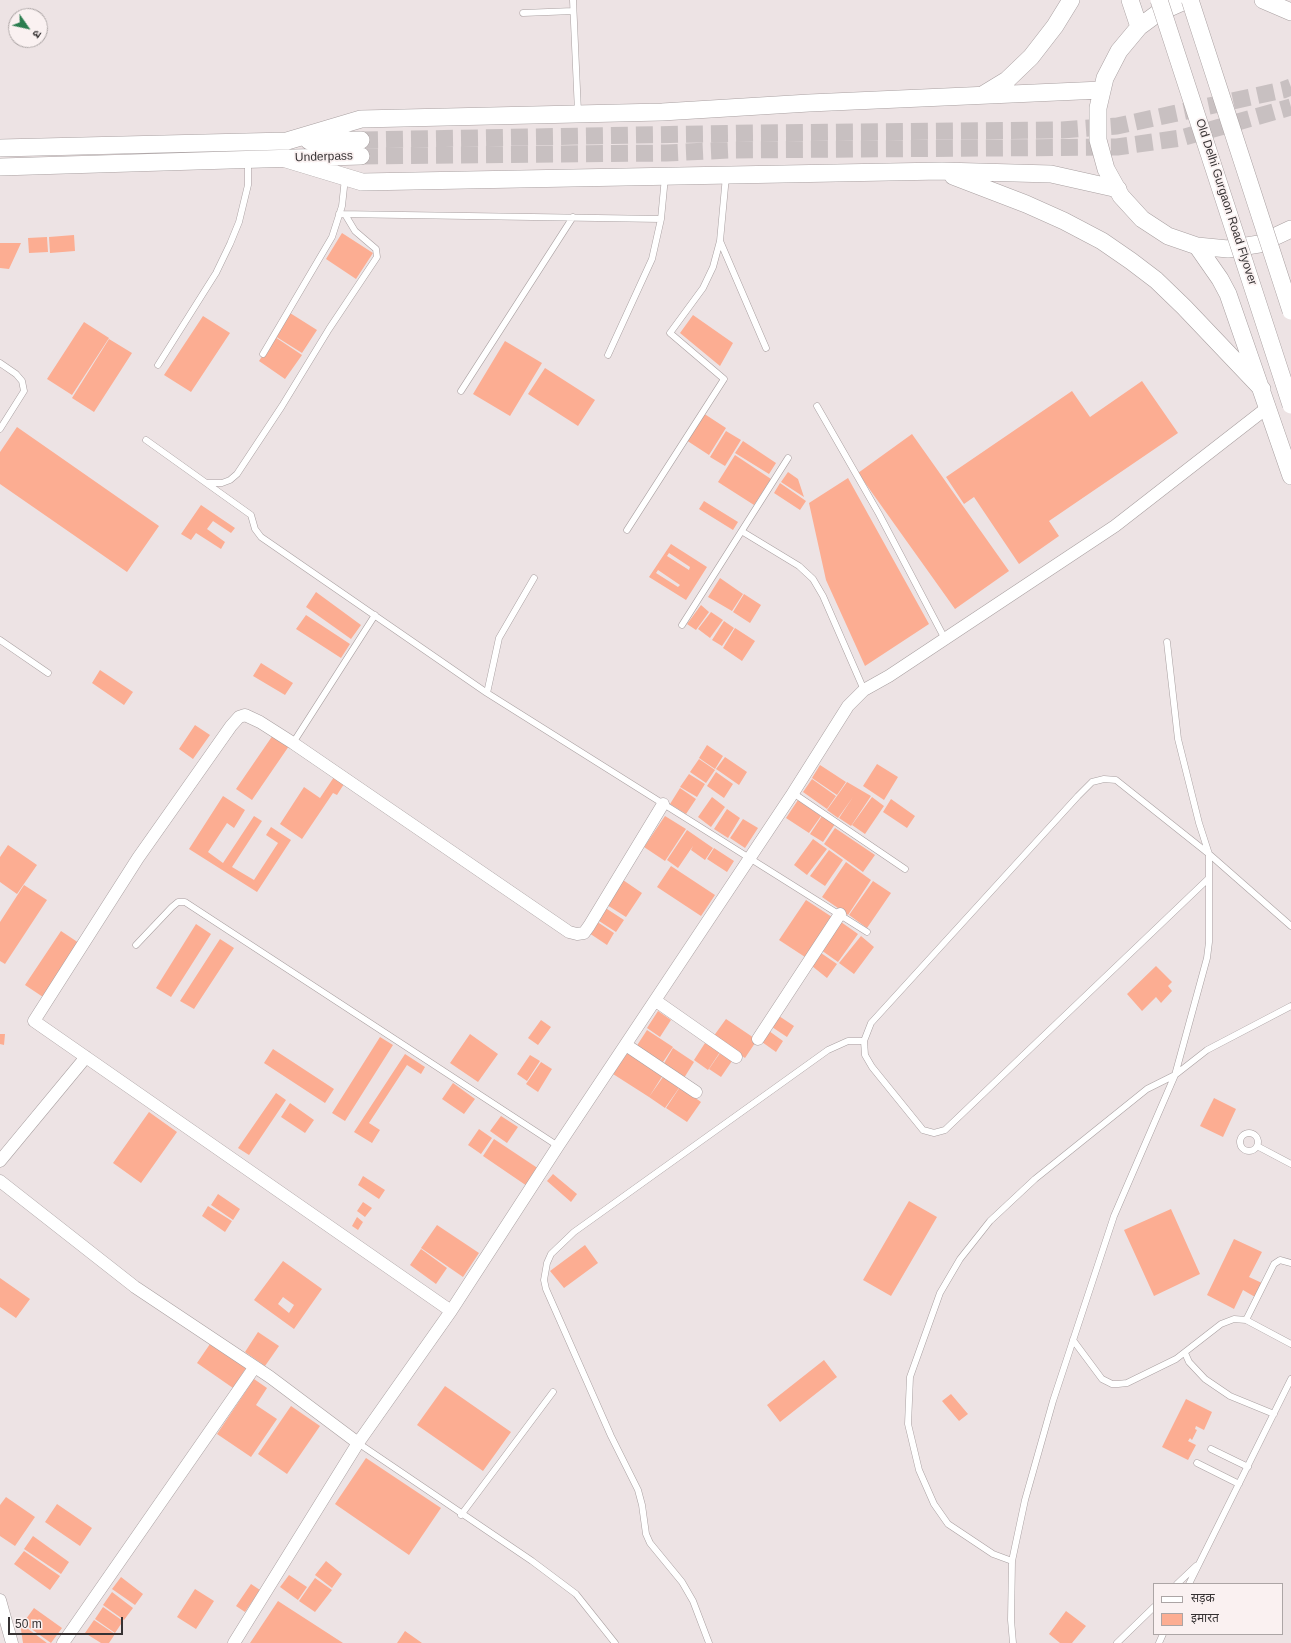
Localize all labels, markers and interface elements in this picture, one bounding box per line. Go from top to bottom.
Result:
north arrow [8,8,48,48]
text: उ [30,28,44,40]
street label: Old Delhi Gurgaon Road Flyover [1192,117,1260,287]
street label: Underpass [295,149,353,165]
legend [1153,1583,1283,1635]
text: सड़क [1191,1591,1215,1605]
scale bar [10,1609,125,1635]
text: इमारत [1191,1611,1219,1625]
text: 50 m [15,1617,42,1631]

